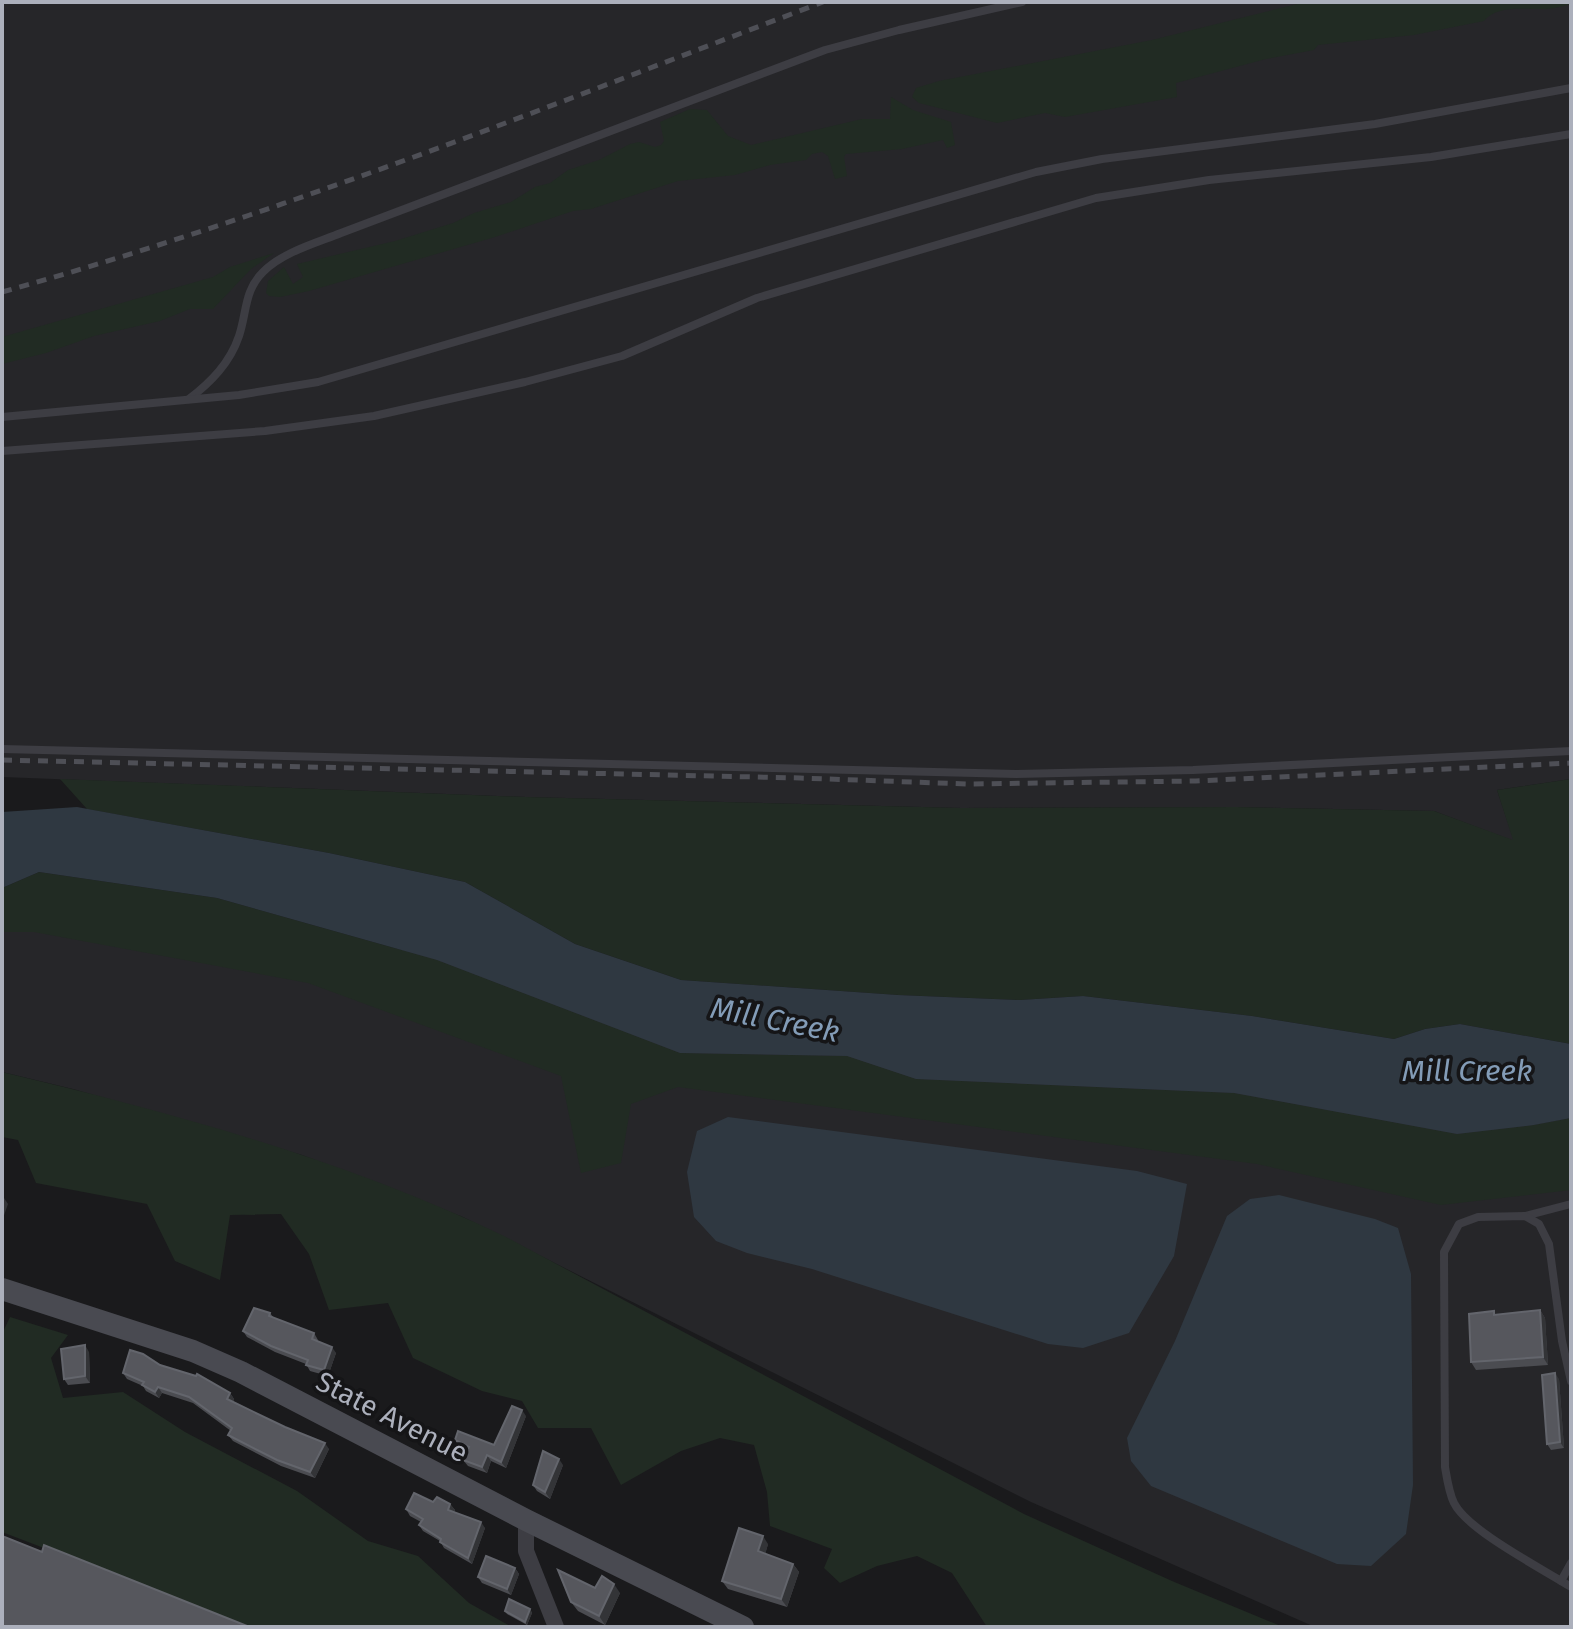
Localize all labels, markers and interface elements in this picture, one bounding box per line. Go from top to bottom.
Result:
water label: Mill Creek [707,990,843,1050]
water label: Mill Creek [1402,1053,1532,1089]
street label: State Avenue [311,1365,473,1469]

